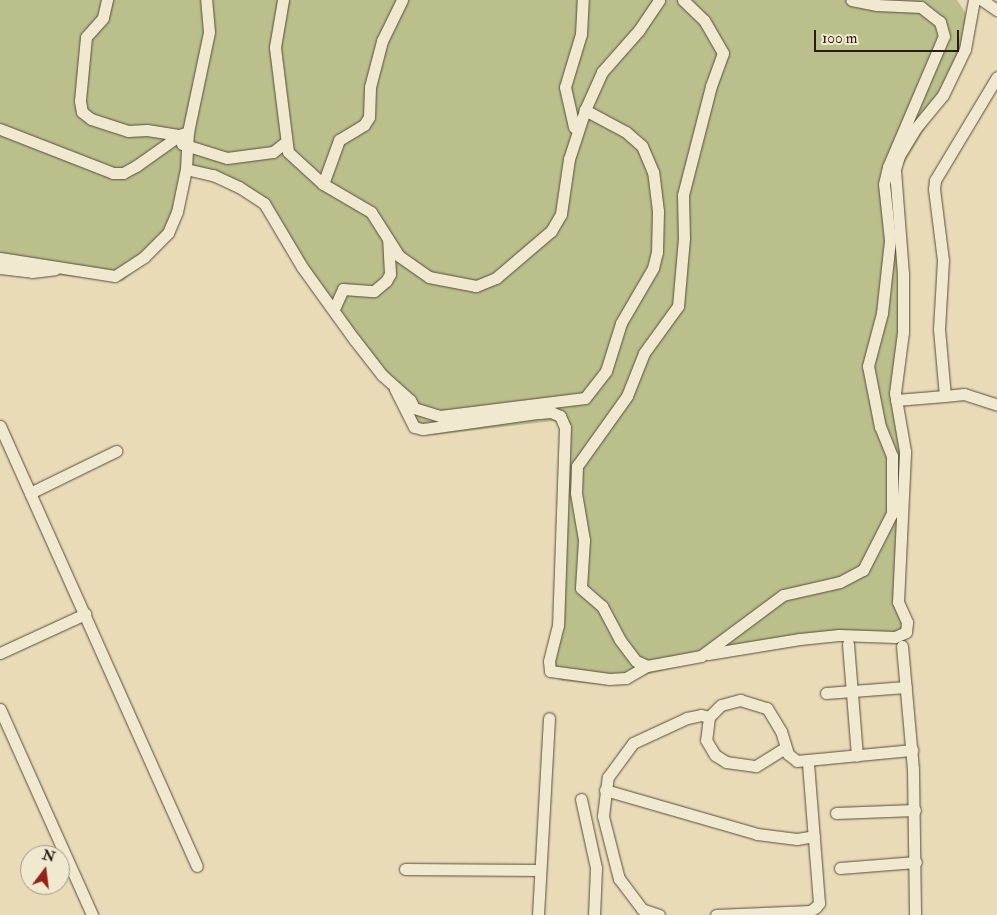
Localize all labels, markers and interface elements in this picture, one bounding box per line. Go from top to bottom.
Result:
scale bar [817,20,962,52]
text: 100 m [822,29,857,48]
north arrow [20,845,70,895]
text: N [40,846,57,866]

